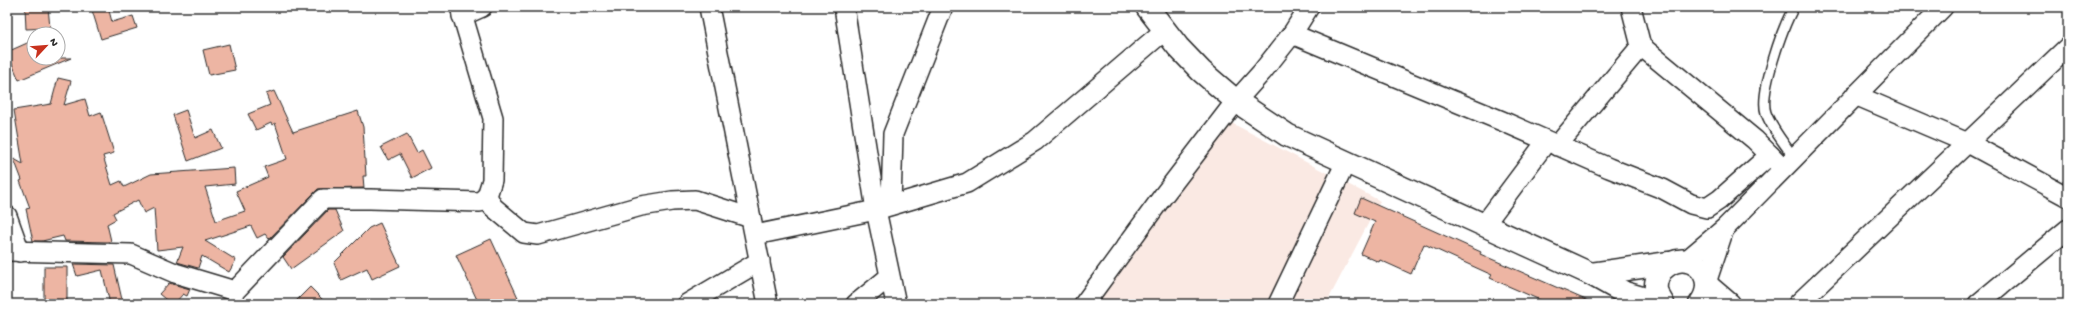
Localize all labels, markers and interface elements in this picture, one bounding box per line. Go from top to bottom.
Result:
north arrow [26,26,66,66]
text: N [46,37,60,48]

